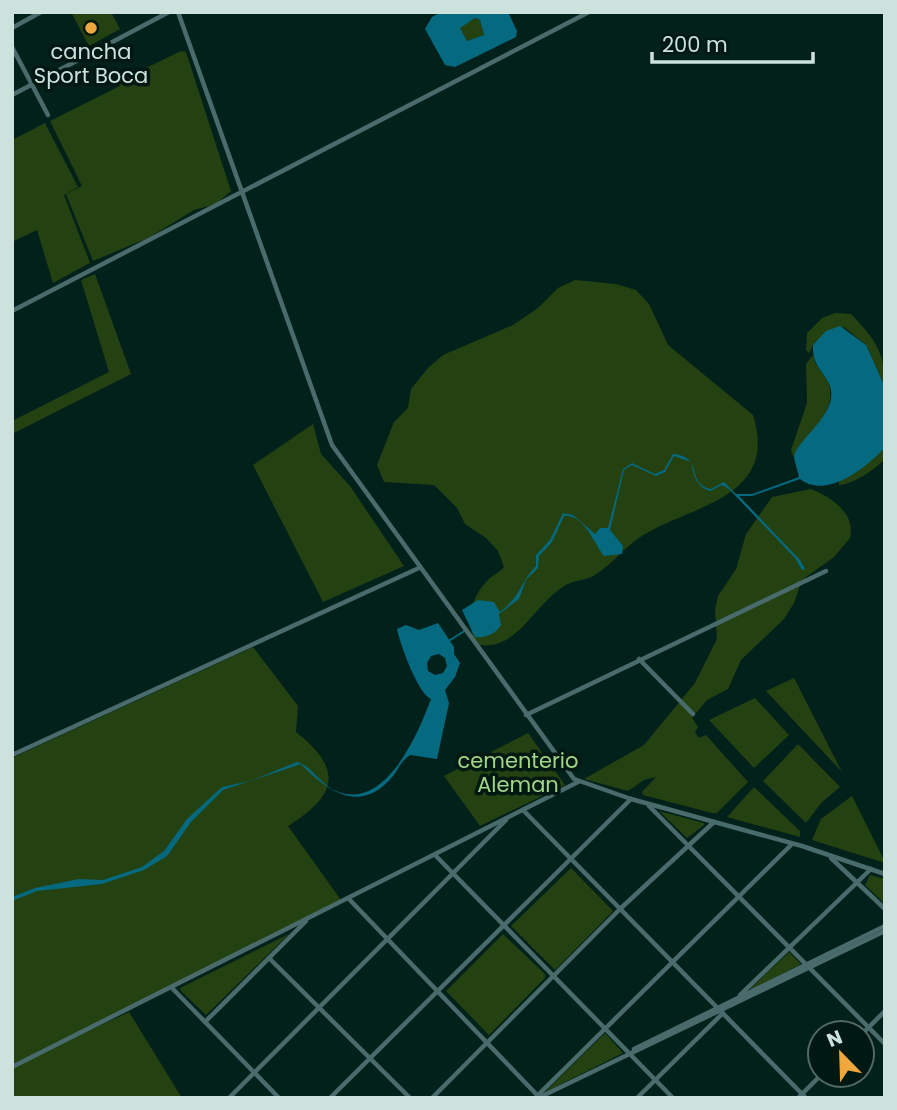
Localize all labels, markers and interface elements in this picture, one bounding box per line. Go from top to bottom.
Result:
marker: cancha Sport Boca [83,20,99,36]
scale bar [652,21,813,65]
text: 200 m [662,30,728,59]
place label: cancha Sport Boca [34,37,148,90]
park label: cementerio Aleman [458,746,578,799]
north arrow [806,1019,876,1089]
text: N [823,1024,846,1054]

